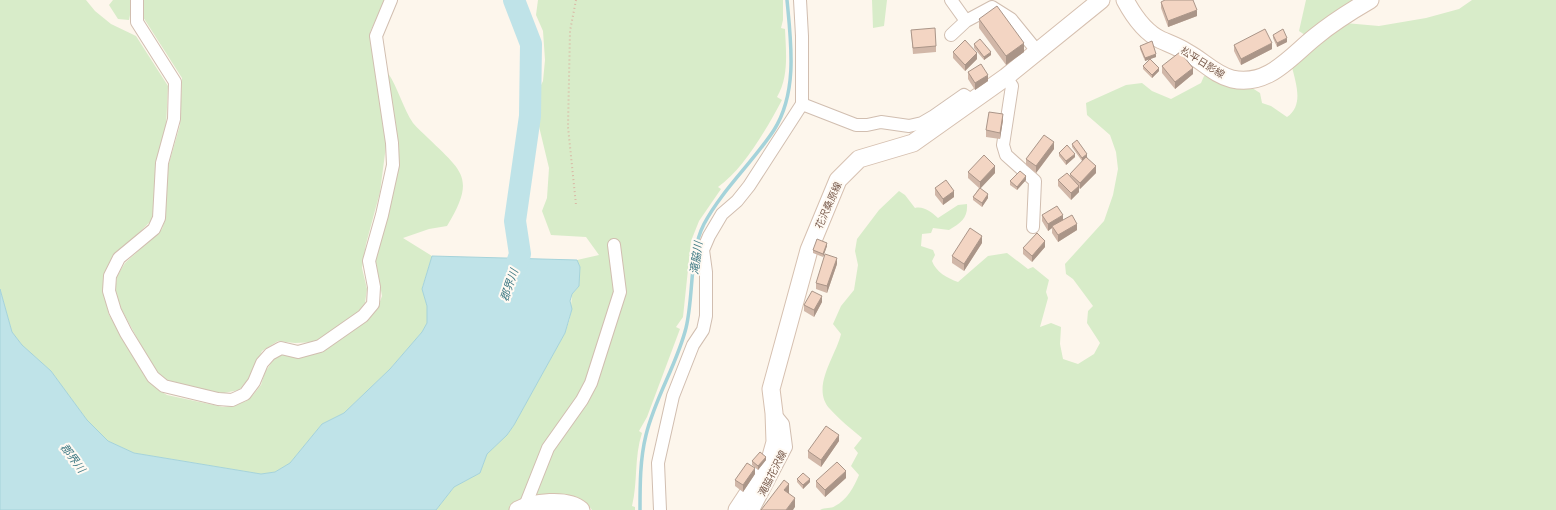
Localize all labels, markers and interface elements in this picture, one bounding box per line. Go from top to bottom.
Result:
street label: 松平日影線 [1178,44,1227,81]
street label: 花沢桑原線 [812,180,845,231]
water label: 滝脇川 [687,240,705,275]
water label: 郡界川 [497,266,521,303]
water label: 郡界川 [57,441,89,476]
street label: 滝脇花沢線 [755,448,790,498]

